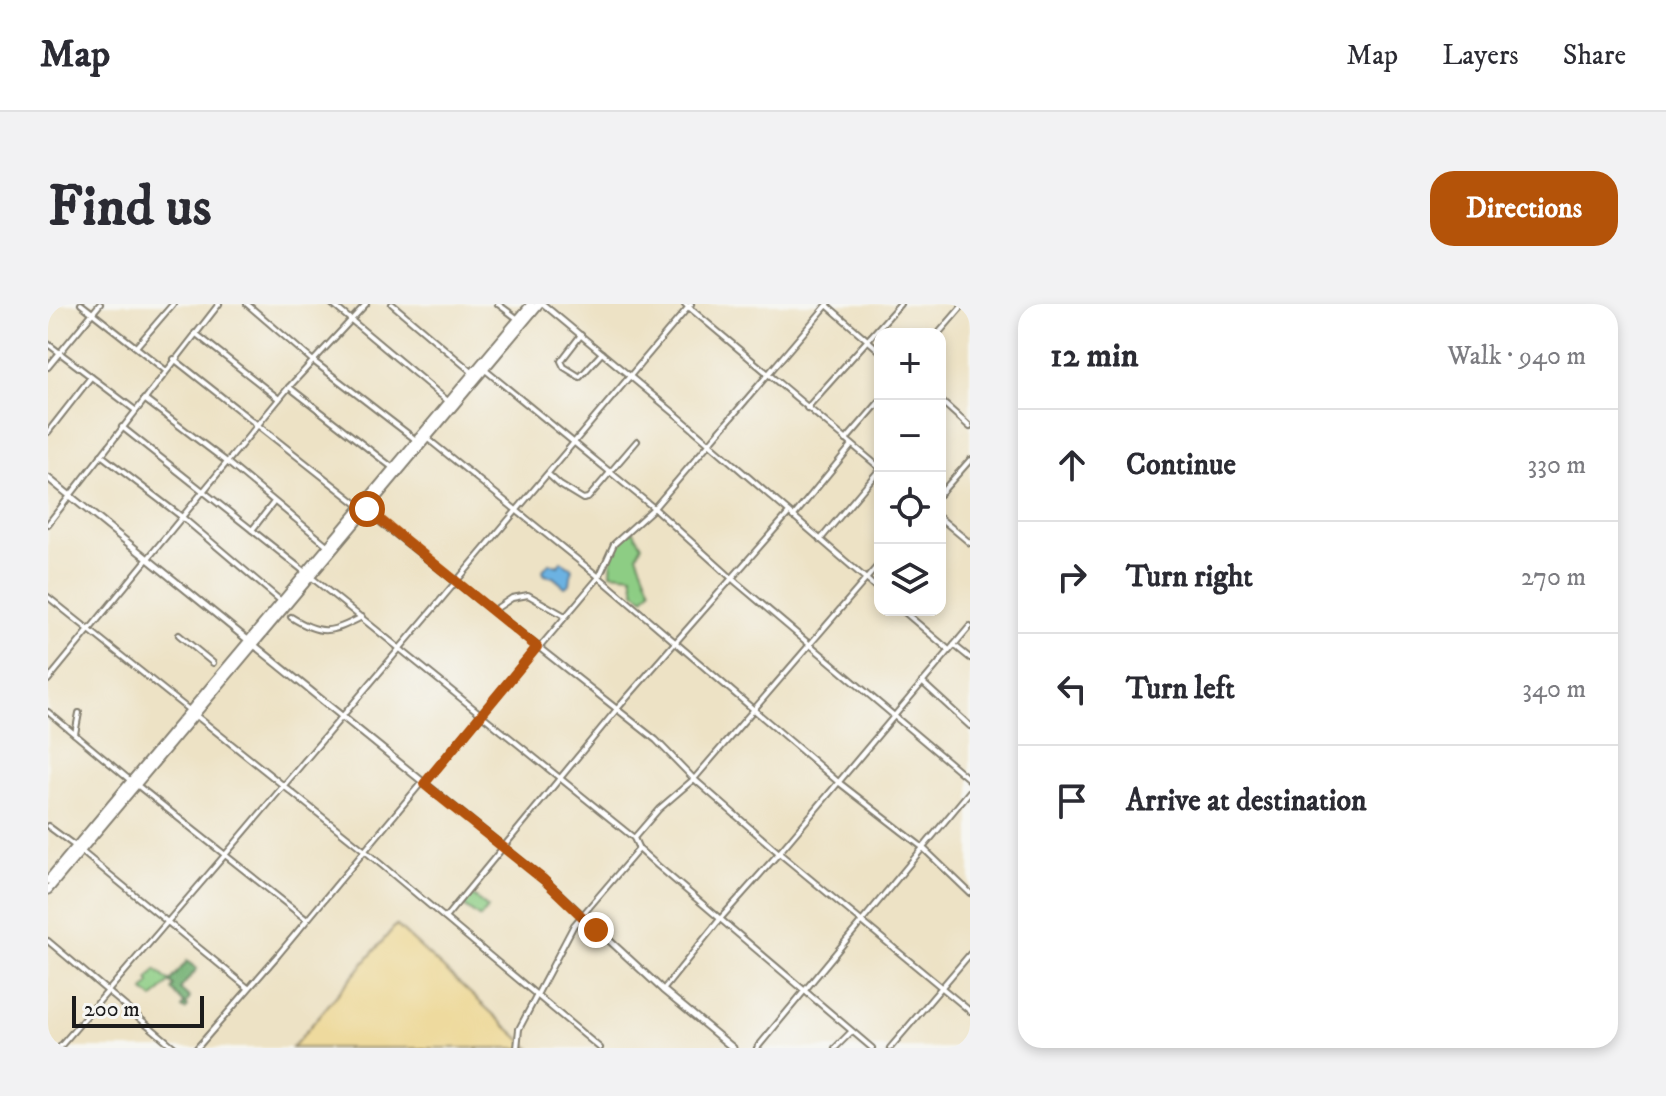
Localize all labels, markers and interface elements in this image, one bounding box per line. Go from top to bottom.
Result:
text: Map [40,31,110,79]
text: Map [1347,38,1398,73]
text: Layers [1442,38,1519,73]
text: Share [1563,38,1626,73]
button: Directions [1430,171,1618,246]
text: Find us [48,173,212,243]
map controls [874,328,946,616]
button: + [874,328,946,400]
text: 12 min [1050,335,1139,377]
text: Walk · 940 m [1448,340,1586,373]
button: − [874,400,946,472]
icon: ahead [1050,443,1094,487]
text: Continue [1126,447,1236,484]
text: 330 m [1528,449,1586,482]
button: locate [874,472,946,544]
route start [349,491,385,527]
button: layers [874,544,946,616]
icon: right [1050,555,1094,599]
text: Turn right [1126,559,1253,596]
text: 270 m [1521,561,1586,594]
icon: left [1050,667,1094,711]
text: Turn left [1126,671,1235,708]
text: 340 m [1522,673,1586,706]
icon: arrive [1050,779,1094,823]
text: Arrive at destination [1126,783,1367,820]
route end [578,912,614,948]
scale bar [72,992,204,1028]
text: 200 m [84,996,140,1023]

